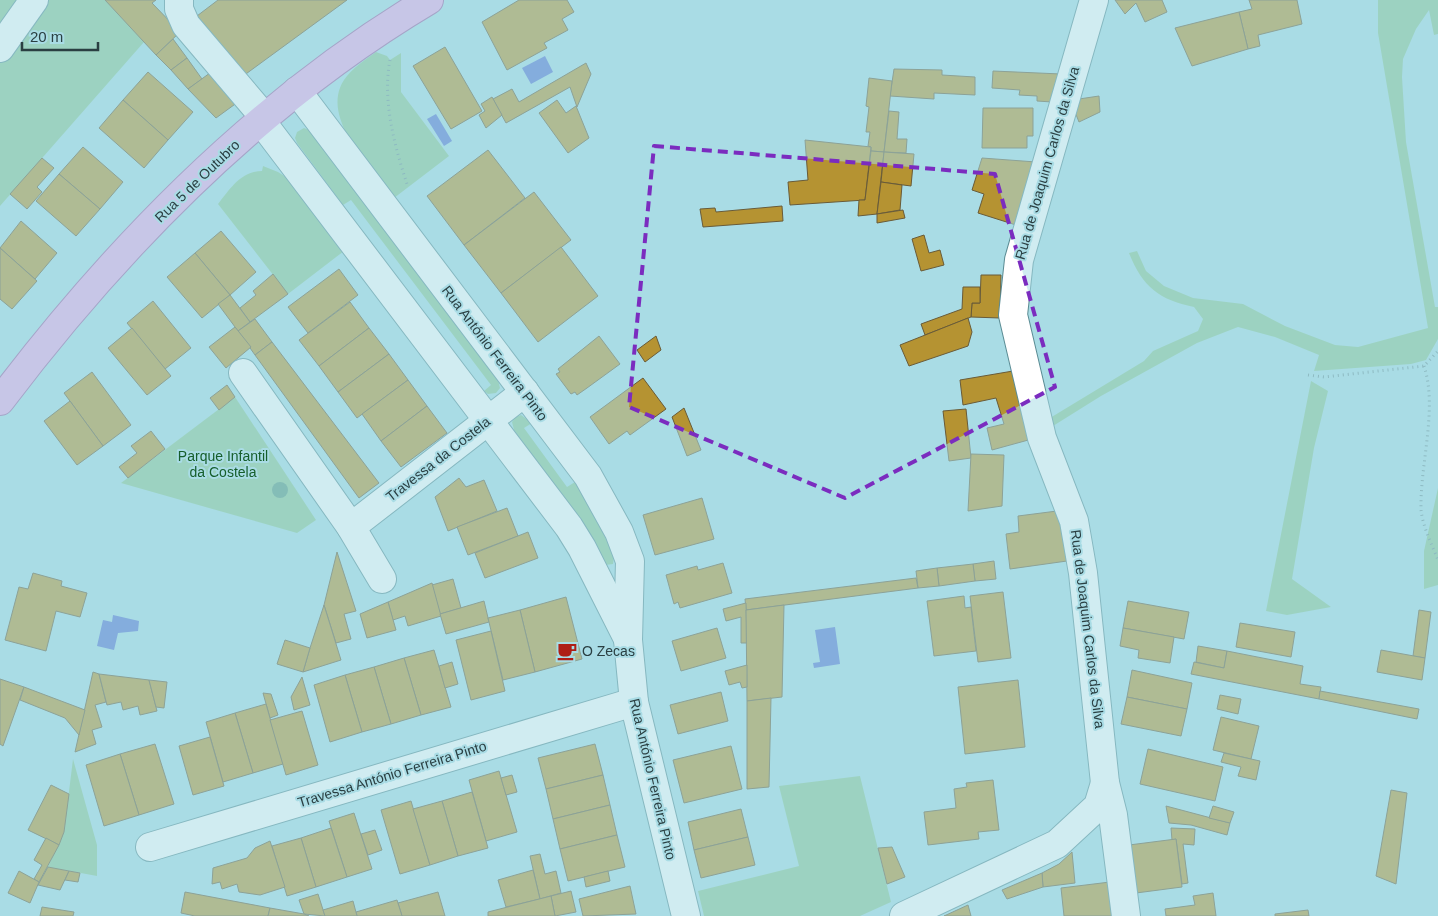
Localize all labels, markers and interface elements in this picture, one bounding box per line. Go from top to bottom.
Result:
scale bar [22,20,99,52]
text: 20 m [30,28,63,45]
street label: Rua de Joaquim Carlos da Silva [1012,64,1082,261]
street label: Rua 5 de Outubro [151,136,243,225]
street label: Rua António Ferreira Pinto [439,282,551,424]
street label: Travessa da Costela [383,413,493,505]
park label: Parque Infantil da Costela [178,448,268,480]
street label: Rua de Joaquim Carlos da Silva [1068,529,1108,729]
cafe icon: O Zecas [556,640,578,662]
place label: O Zecas [582,643,635,659]
street label: Rua António Ferreira Pinto [627,697,679,861]
street label: Travessa António Ferreira Pinto [296,738,488,810]

